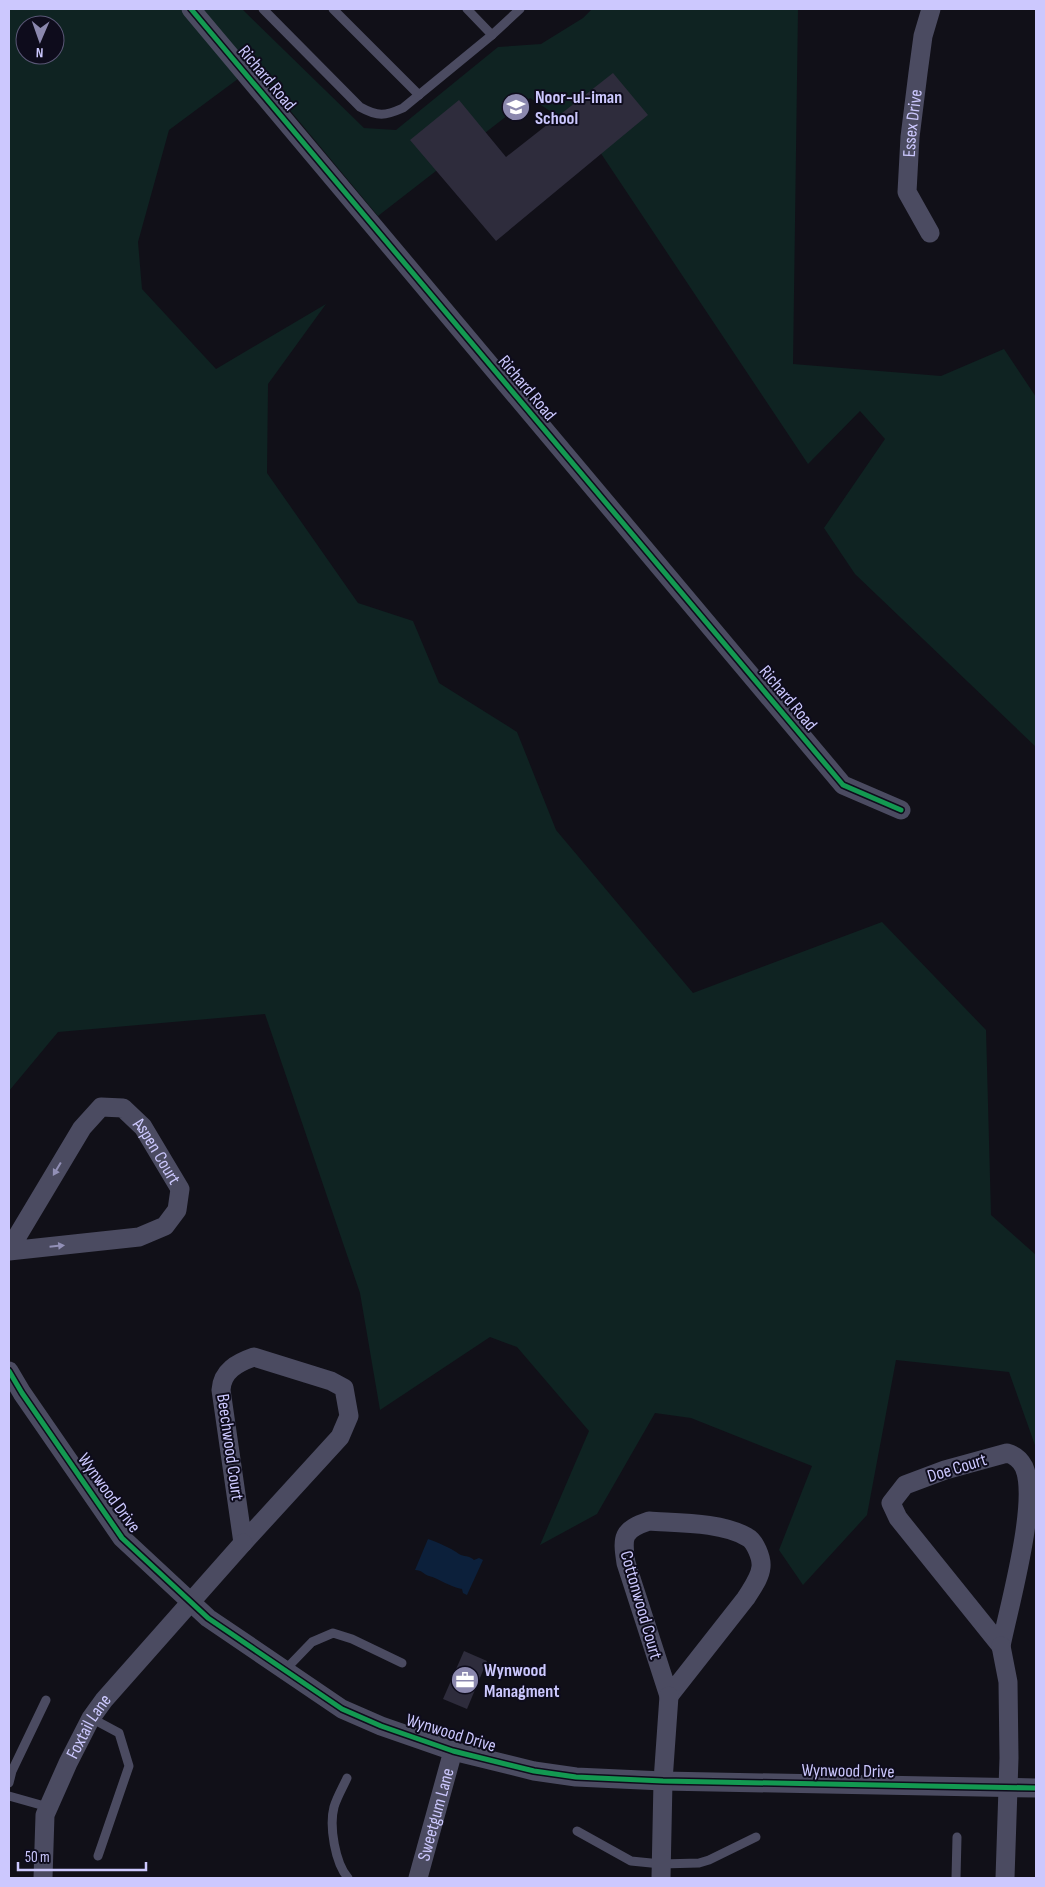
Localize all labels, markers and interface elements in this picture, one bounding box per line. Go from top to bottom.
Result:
north arrow [15,15,65,65]
street label: Richard Road [234,41,300,115]
text: N [36,44,44,61]
place label: Noor-ul-iman School [535,87,622,129]
street label: Essex Drive [898,88,926,158]
school or university icon: Noor-ul-iman School [501,92,531,122]
street label: Richard Road [494,351,560,425]
street label: Richard Road [755,661,821,735]
street label: Aspen Court [128,1112,186,1189]
one-way arrow [53,1163,62,1176]
one-way arrow [50,1242,66,1250]
street label: Beechwood Court [212,1392,248,1502]
street label: Wynwood Drive [73,1449,145,1537]
street label: Doe Court [925,1449,990,1487]
street label: Cottonwood Court [615,1548,667,1662]
place label: Wynwood Managment [484,1660,559,1702]
office icon: Wynwood Managment [450,1665,480,1695]
street label: Foxtail Lane [62,1689,115,1762]
street label: Wynwood Drive [403,1709,499,1757]
street label: Wynwood Drive [801,1760,895,1782]
street label: Sweetgum Lane [413,1766,458,1863]
scale bar [18,1840,145,1872]
text: 50 m [25,1848,50,1867]

